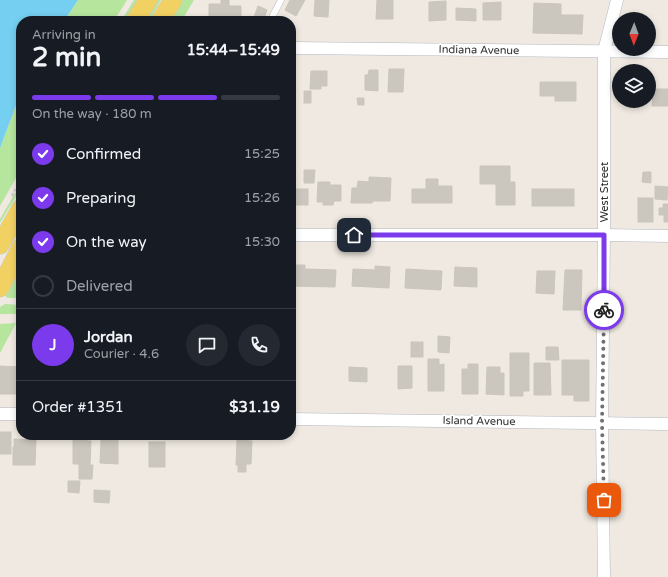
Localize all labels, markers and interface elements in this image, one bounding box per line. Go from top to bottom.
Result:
north arrow [612,12,656,56]
map controls [612,12,656,108]
text: Arriving in [32,27,96,43]
text: 15:44–15:49 [186,41,280,59]
text: 2 min [32,42,101,73]
street label: Indiana Avenue [439,43,519,57]
button: layers [612,64,656,108]
text: On the way · 180 m [32,106,152,122]
icon: check [32,143,54,165]
text: Confirmed [66,145,141,163]
text: 15:25 [244,146,280,162]
street label: West Street [598,162,611,222]
icon: check [32,187,54,209]
text: Preparing [66,189,136,207]
text: 15:26 [244,190,280,206]
pin [337,218,371,252]
icon: home [343,224,365,246]
icon: check [32,231,54,253]
text: On the way [66,233,146,251]
text: 15:30 [244,234,280,250]
text: Delivered [66,277,133,295]
courier [584,290,624,330]
icon: bike [593,299,615,321]
button: chat [186,324,228,366]
button: phone [238,324,280,366]
text: Jordan [84,328,133,346]
text: J [50,336,57,354]
text: Courier · 4.6 [84,346,159,362]
text: Order #1351 [32,398,124,416]
text: $31.19 [229,398,280,416]
street label: Island Avenue [442,414,516,428]
pin [587,483,621,517]
icon: bag [593,489,615,511]

